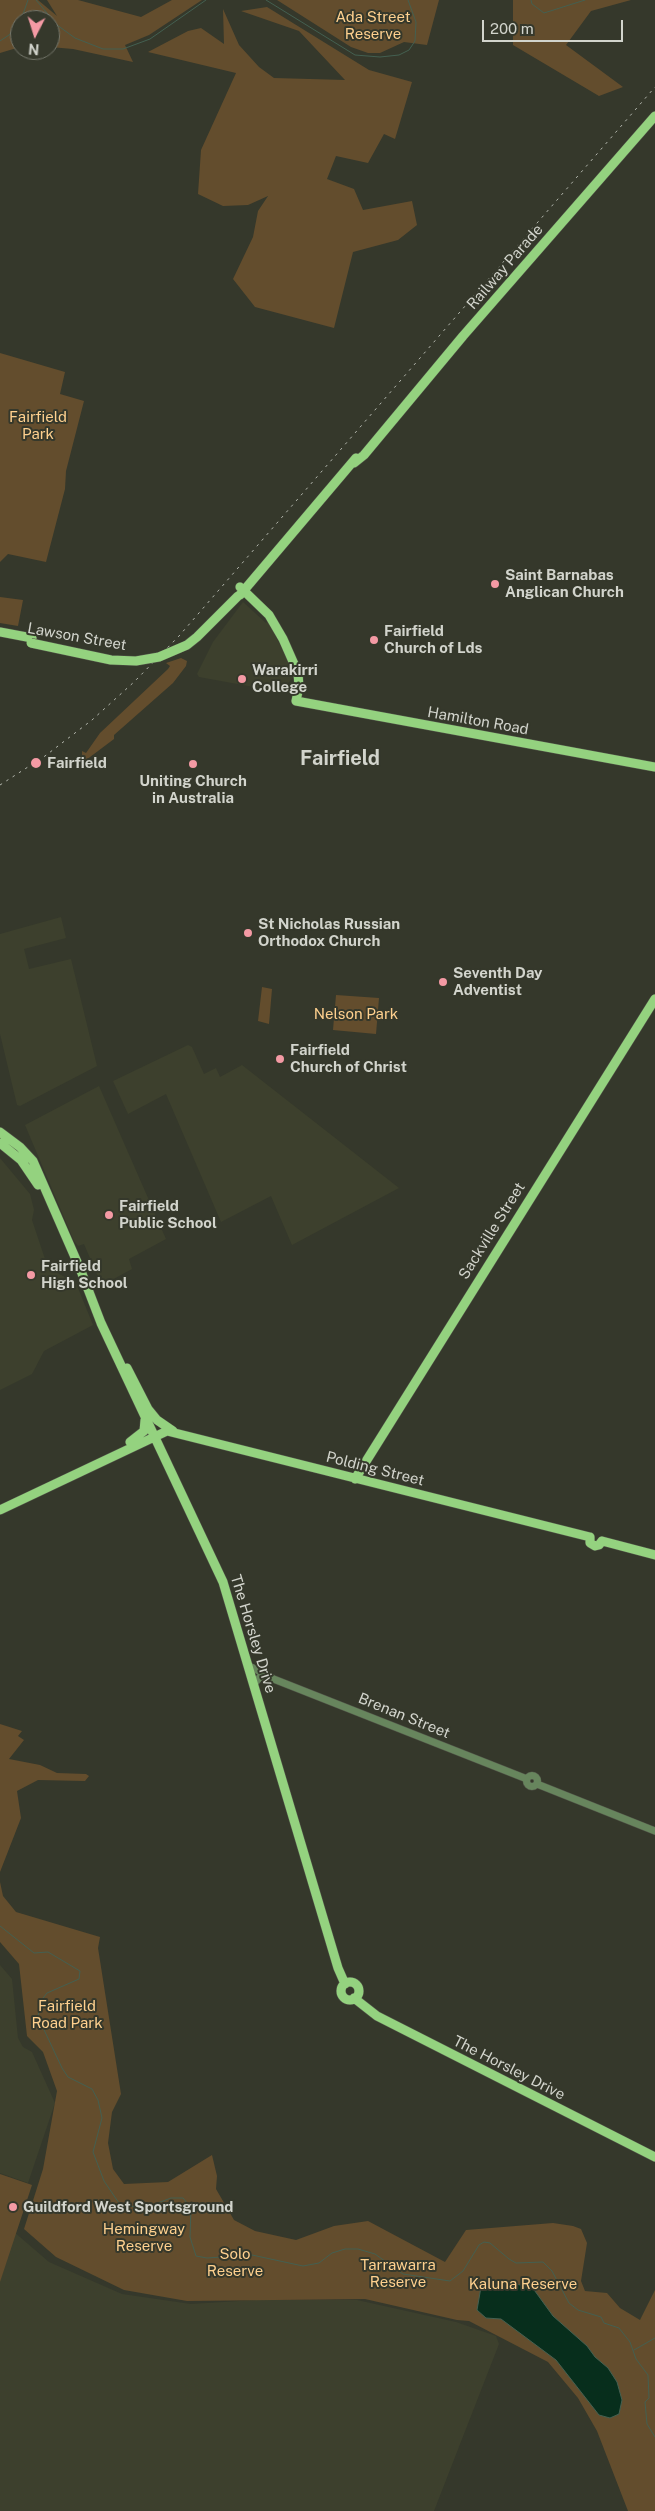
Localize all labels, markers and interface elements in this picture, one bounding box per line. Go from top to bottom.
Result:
park label: Ada Street Reserve [335,8,411,43]
north arrow [10,10,60,60]
scale bar [485,10,626,42]
text: 200 m [490,20,534,37]
text: N [28,41,40,57]
street label: Railway Parade [463,221,547,313]
park label: Fairfield Park [9,408,67,443]
place label: Saint Barnabas Anglican Church [505,566,624,601]
marker: Saint Barnabas Anglican Church [489,578,501,590]
street label: Lawson Street [26,619,128,655]
place label: Fairfield Church of Lds [384,622,483,657]
marker: Fairfield Church of Lds [368,634,380,646]
place label: Warakirri College [252,661,318,696]
marker: Warakirri College [236,673,248,685]
street label: Hamilton Road [426,703,530,739]
district label: Fairfield [300,747,380,771]
place label: Fairfield [47,754,107,772]
marker: Fairfield [29,756,43,770]
marker: Uniting Church in Australia [187,758,199,770]
place label: Uniting Church in Australia [139,772,247,807]
place label: St Nicholas Russian Orthodox Church [258,915,400,950]
marker: St Nicholas Russian Orthodox Church [242,927,254,939]
place label: Seventh Day Adventist [453,964,543,999]
marker: Seventh Day Adventist [437,976,449,988]
park label: Nelson Park [314,1005,398,1023]
place label: Fairfield Church of Christ [290,1041,407,1076]
marker: Fairfield Church of Christ [274,1053,286,1065]
street label: Sackville Street [455,1179,529,1283]
place label: Fairfield Public School [119,1197,217,1232]
marker: Fairfield Public School [103,1209,115,1221]
place label: Fairfield High School [41,1257,128,1292]
marker: Fairfield High School [25,1269,37,1281]
street label: Polding Street [324,1448,426,1490]
street label: The Horsley Drive [226,1573,280,1695]
street label: Brenan Street [356,1689,452,1743]
park label: Fairfield Road Park [31,1997,103,2032]
street label: The Horsley Drive [450,2032,568,2104]
place label: Guildford West Sportsground [23,2198,233,2216]
marker: Guildford West Sportsground [7,2201,19,2213]
park label: Hemingway Reserve [103,2220,185,2255]
park label: Solo Reserve [207,2245,263,2280]
park label: Tarrawarra Reserve [360,2256,436,2291]
park label: Kaluna Reserve [469,2275,577,2293]

